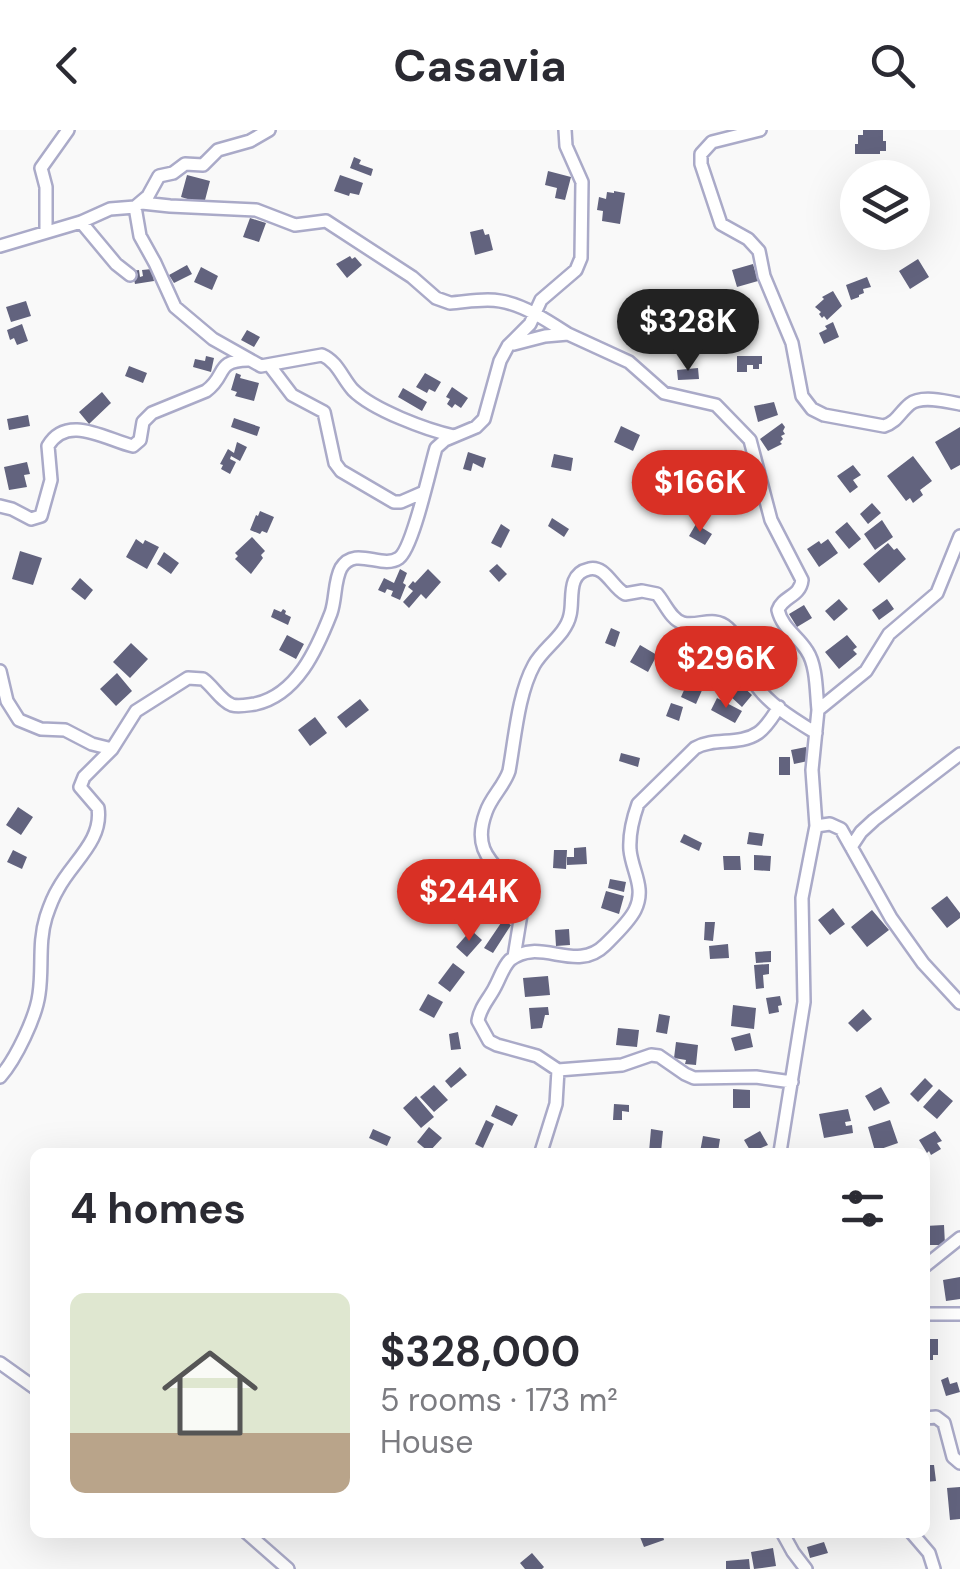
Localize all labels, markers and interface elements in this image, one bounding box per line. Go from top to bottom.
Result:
text: Casavia [393,36,567,95]
icon: back [40,38,95,93]
icon: search [865,38,920,93]
map controls [840,160,930,250]
button: layers [840,160,930,250]
pin: $328K [618,289,758,374]
text: $328K [639,300,737,342]
pin: $166K [630,450,770,535]
text: $166K [654,461,746,503]
pin: $296K [656,626,796,711]
text: $296K [676,637,776,679]
pin: $244K [399,859,539,944]
text: $244K [419,870,519,912]
text: 4 homes [70,1181,246,1236]
icon: filters [835,1181,890,1236]
text: $328,000 [380,1324,580,1379]
icon: home [150,1333,270,1453]
text: 5 rooms · 173 m² [380,1379,618,1421]
text: House [380,1421,473,1463]

